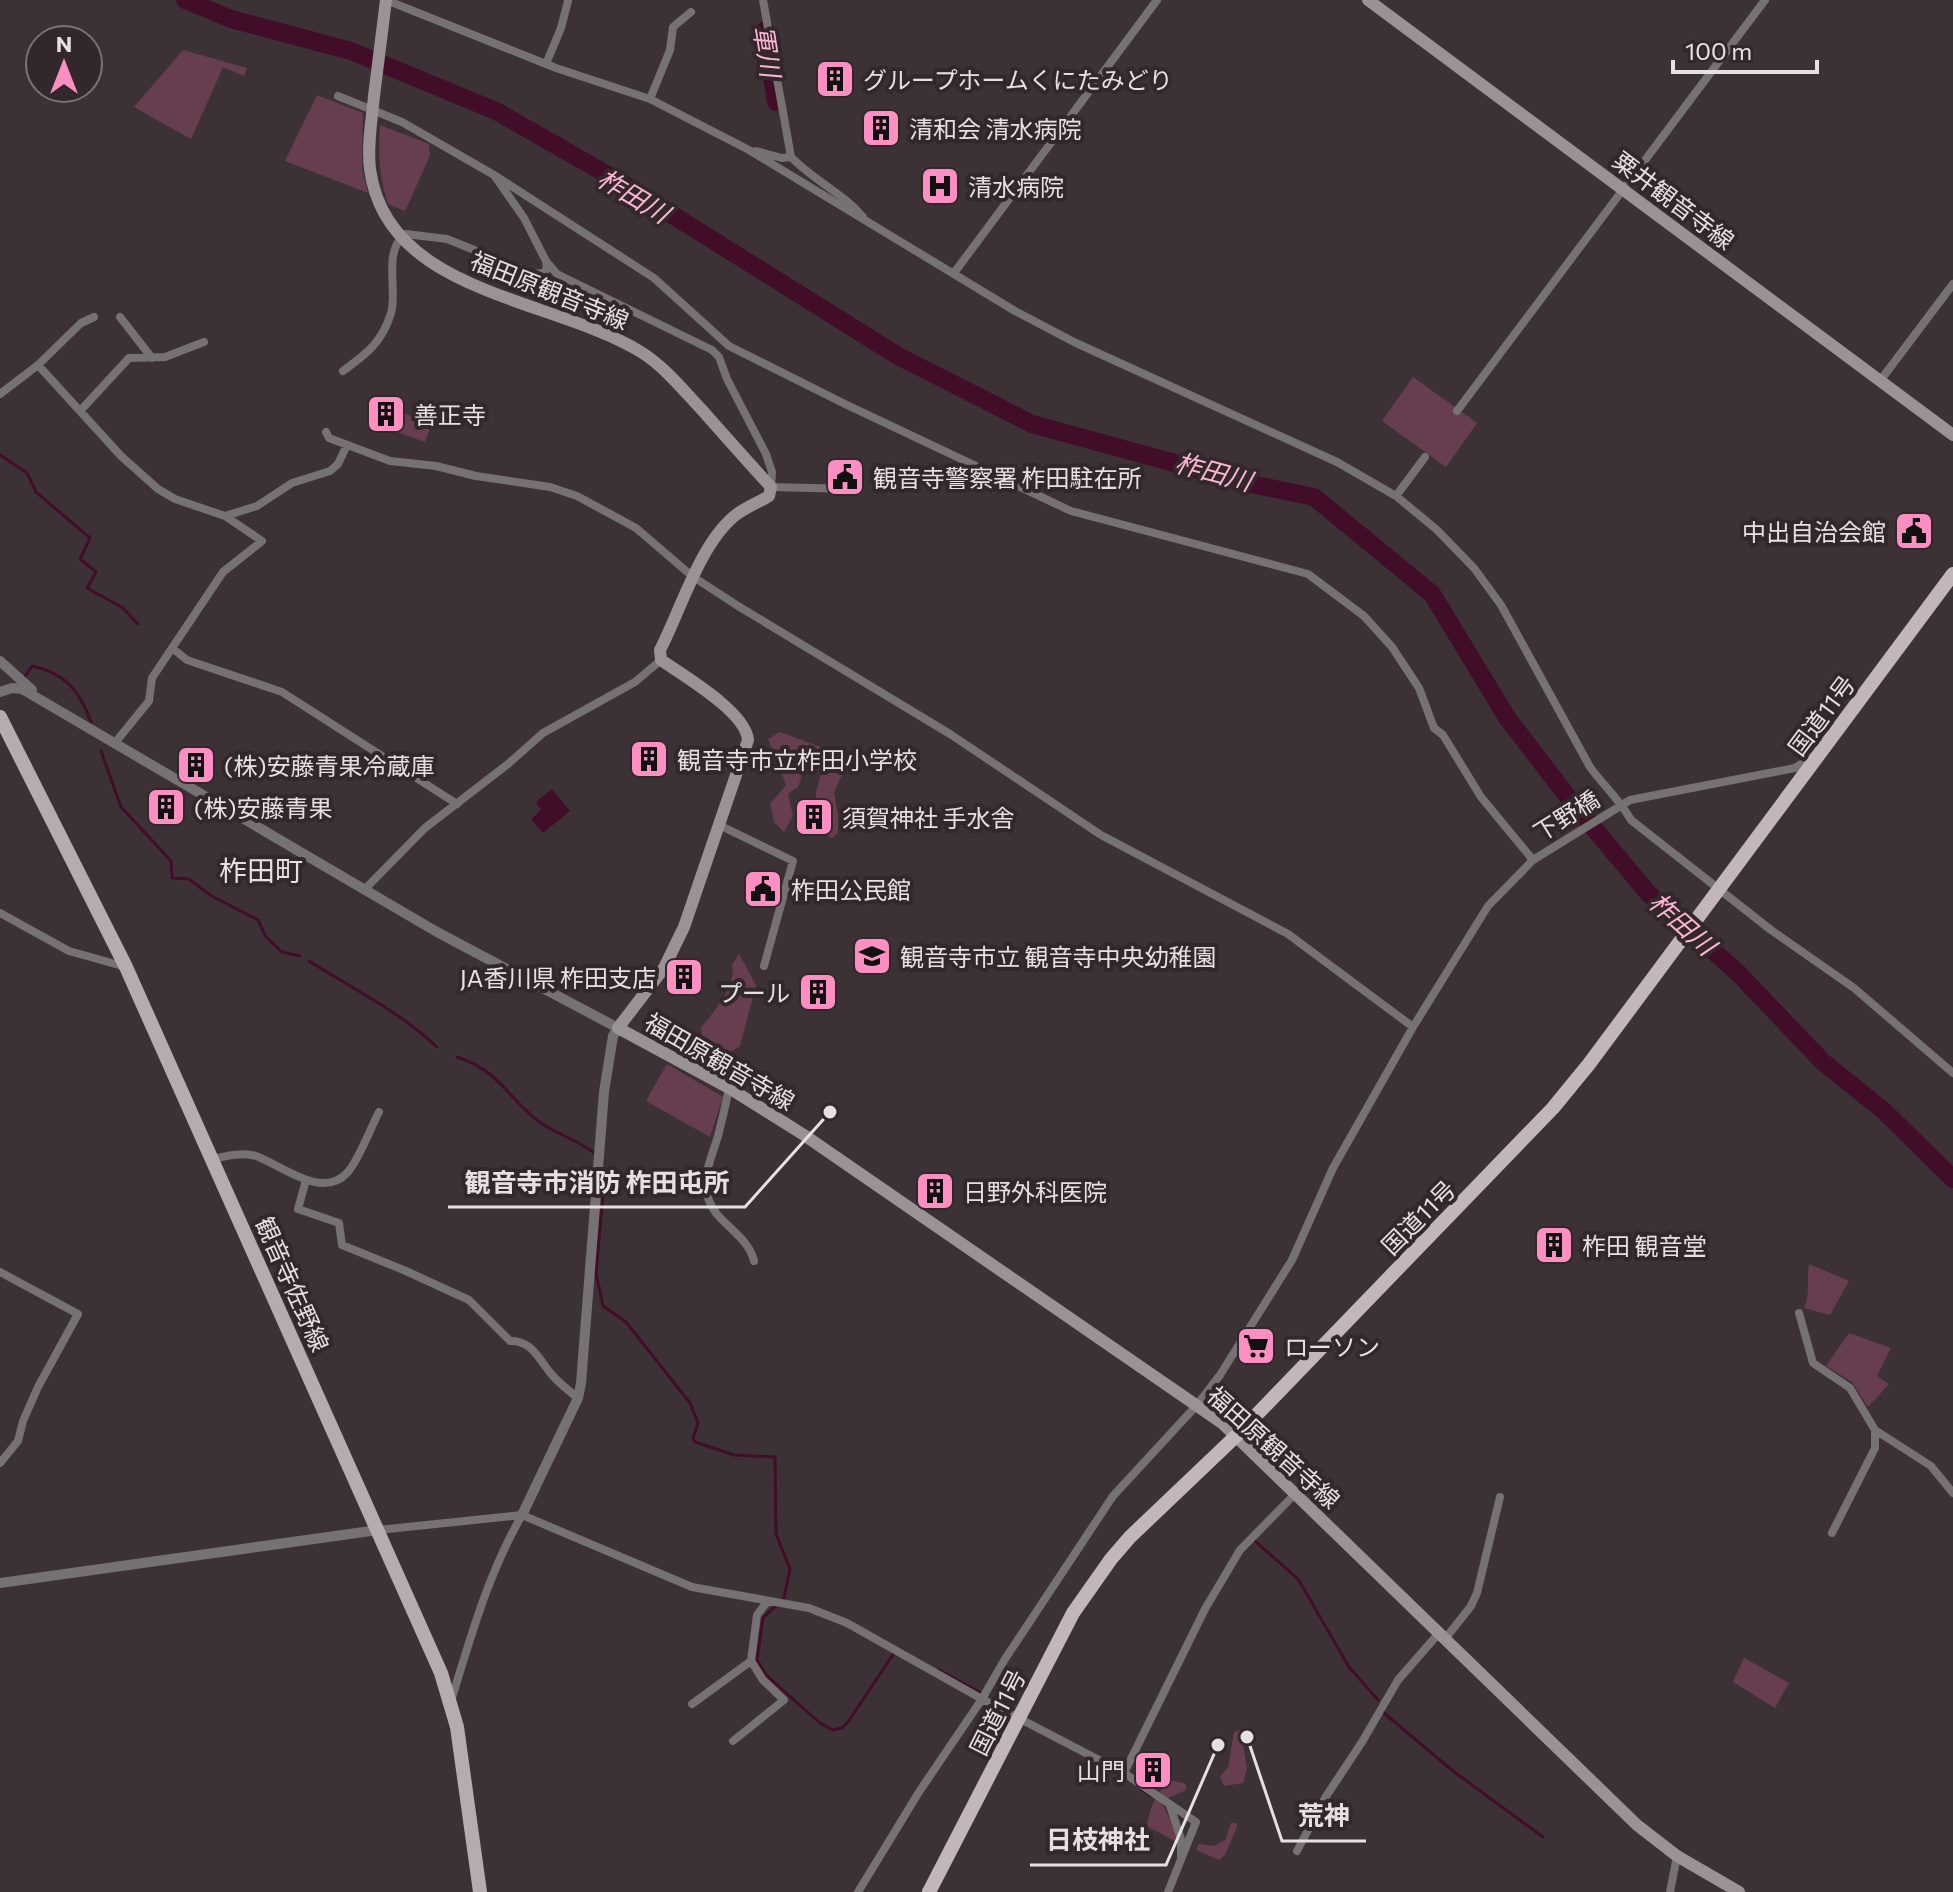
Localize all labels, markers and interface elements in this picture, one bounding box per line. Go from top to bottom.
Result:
water label: 軍川 [749,23,788,82]
north arrow [24,24,104,104]
scale bar [1673,24,1817,74]
text: N [56,30,72,57]
text: 100 m [1685,36,1752,65]
building icon: グループホームくにたみどり [814,58,856,100]
place label: グループホームくにたみどり [863,65,1173,94]
building icon: 清和会 清水病院 [860,107,902,149]
place label: 清和会 清水病院 [909,114,1082,143]
street label: 粟井観音寺線 [1608,145,1740,255]
water label: 柞田川 [593,162,678,230]
hospital icon: 清水病院 [919,165,961,207]
place label: 清水病院 [968,172,1064,201]
street label: 福田原観音寺線 [467,245,633,335]
building icon: 善正寺 [365,393,407,435]
place label: 善正寺 [414,400,486,429]
water label: 柞田川 [1172,446,1259,497]
public building icon: 観音寺警察署 柞田駐在所 [824,456,866,498]
place label: 観音寺警察署 柞田駐在所 [873,463,1142,492]
public building icon: 中出自治会館 [1893,510,1935,552]
place label: 中出自治会館 [1742,517,1886,546]
street label: 国道11号 [1782,669,1860,761]
building icon: 観音寺市立柞田小学校 [628,738,670,780]
building icon: (株)安藤青果冷蔵庫 [175,744,217,786]
place label: 観音寺市立柞田小学校 [677,745,917,774]
place label: (株)安藤青果冷蔵庫 [224,751,434,780]
street label: 下野橋 [1528,784,1604,846]
building icon: (株)安藤青果 [145,786,187,828]
place label: (株)安藤青果 [194,793,332,822]
building icon: 須賀神社 手水舎 [793,796,835,838]
place label: 須賀神社 手水舎 [842,803,1015,832]
district label: 柞田町 [219,853,303,887]
public building icon: 柞田公民館 [742,868,784,910]
place label: 柞田公民館 [791,875,911,904]
water label: 柞田川 [1644,885,1725,963]
school or university icon: 観音寺市立 観音寺中央幼稚園 [851,935,893,977]
place label: 観音寺市立 観音寺中央幼稚園 [900,942,1217,971]
building icon: JA香川県 柞田支店 [663,956,705,998]
place label: JA香川県 柞田支店 [460,963,656,992]
building icon: プール [797,971,839,1013]
place label: プール [718,978,790,1007]
street label: 福田原観音寺線 [640,1006,800,1116]
callout: 観音寺市消防 柞田屯所 [448,1157,745,1207]
text: 観音寺市消防 柞田屯所 [465,1166,729,1197]
building icon: 日野外科医院 [914,1170,956,1212]
street label: 国道11号 [1375,1174,1461,1260]
place label: 日野外科医院 [963,1177,1107,1206]
street label: 観音寺佐野線 [250,1212,336,1356]
building icon: 柞田 観音堂 [1533,1224,1575,1266]
place label: 柞田 観音堂 [1582,1231,1707,1260]
supermarket icon: ローソン [1235,1325,1277,1367]
place label: ローソン [1284,1332,1380,1361]
street label: 福田原観音寺線 [1202,1380,1346,1514]
street label: 国道11号 [963,1664,1031,1760]
building icon: 山門 [1132,1749,1174,1791]
place label: 山門 [1077,1756,1125,1785]
callout: 荒神 [1282,1791,1366,1841]
text: 荒神 [1298,1799,1350,1830]
callout: 日枝神社 [1030,1815,1166,1865]
text: 日枝神社 [1046,1823,1150,1854]

